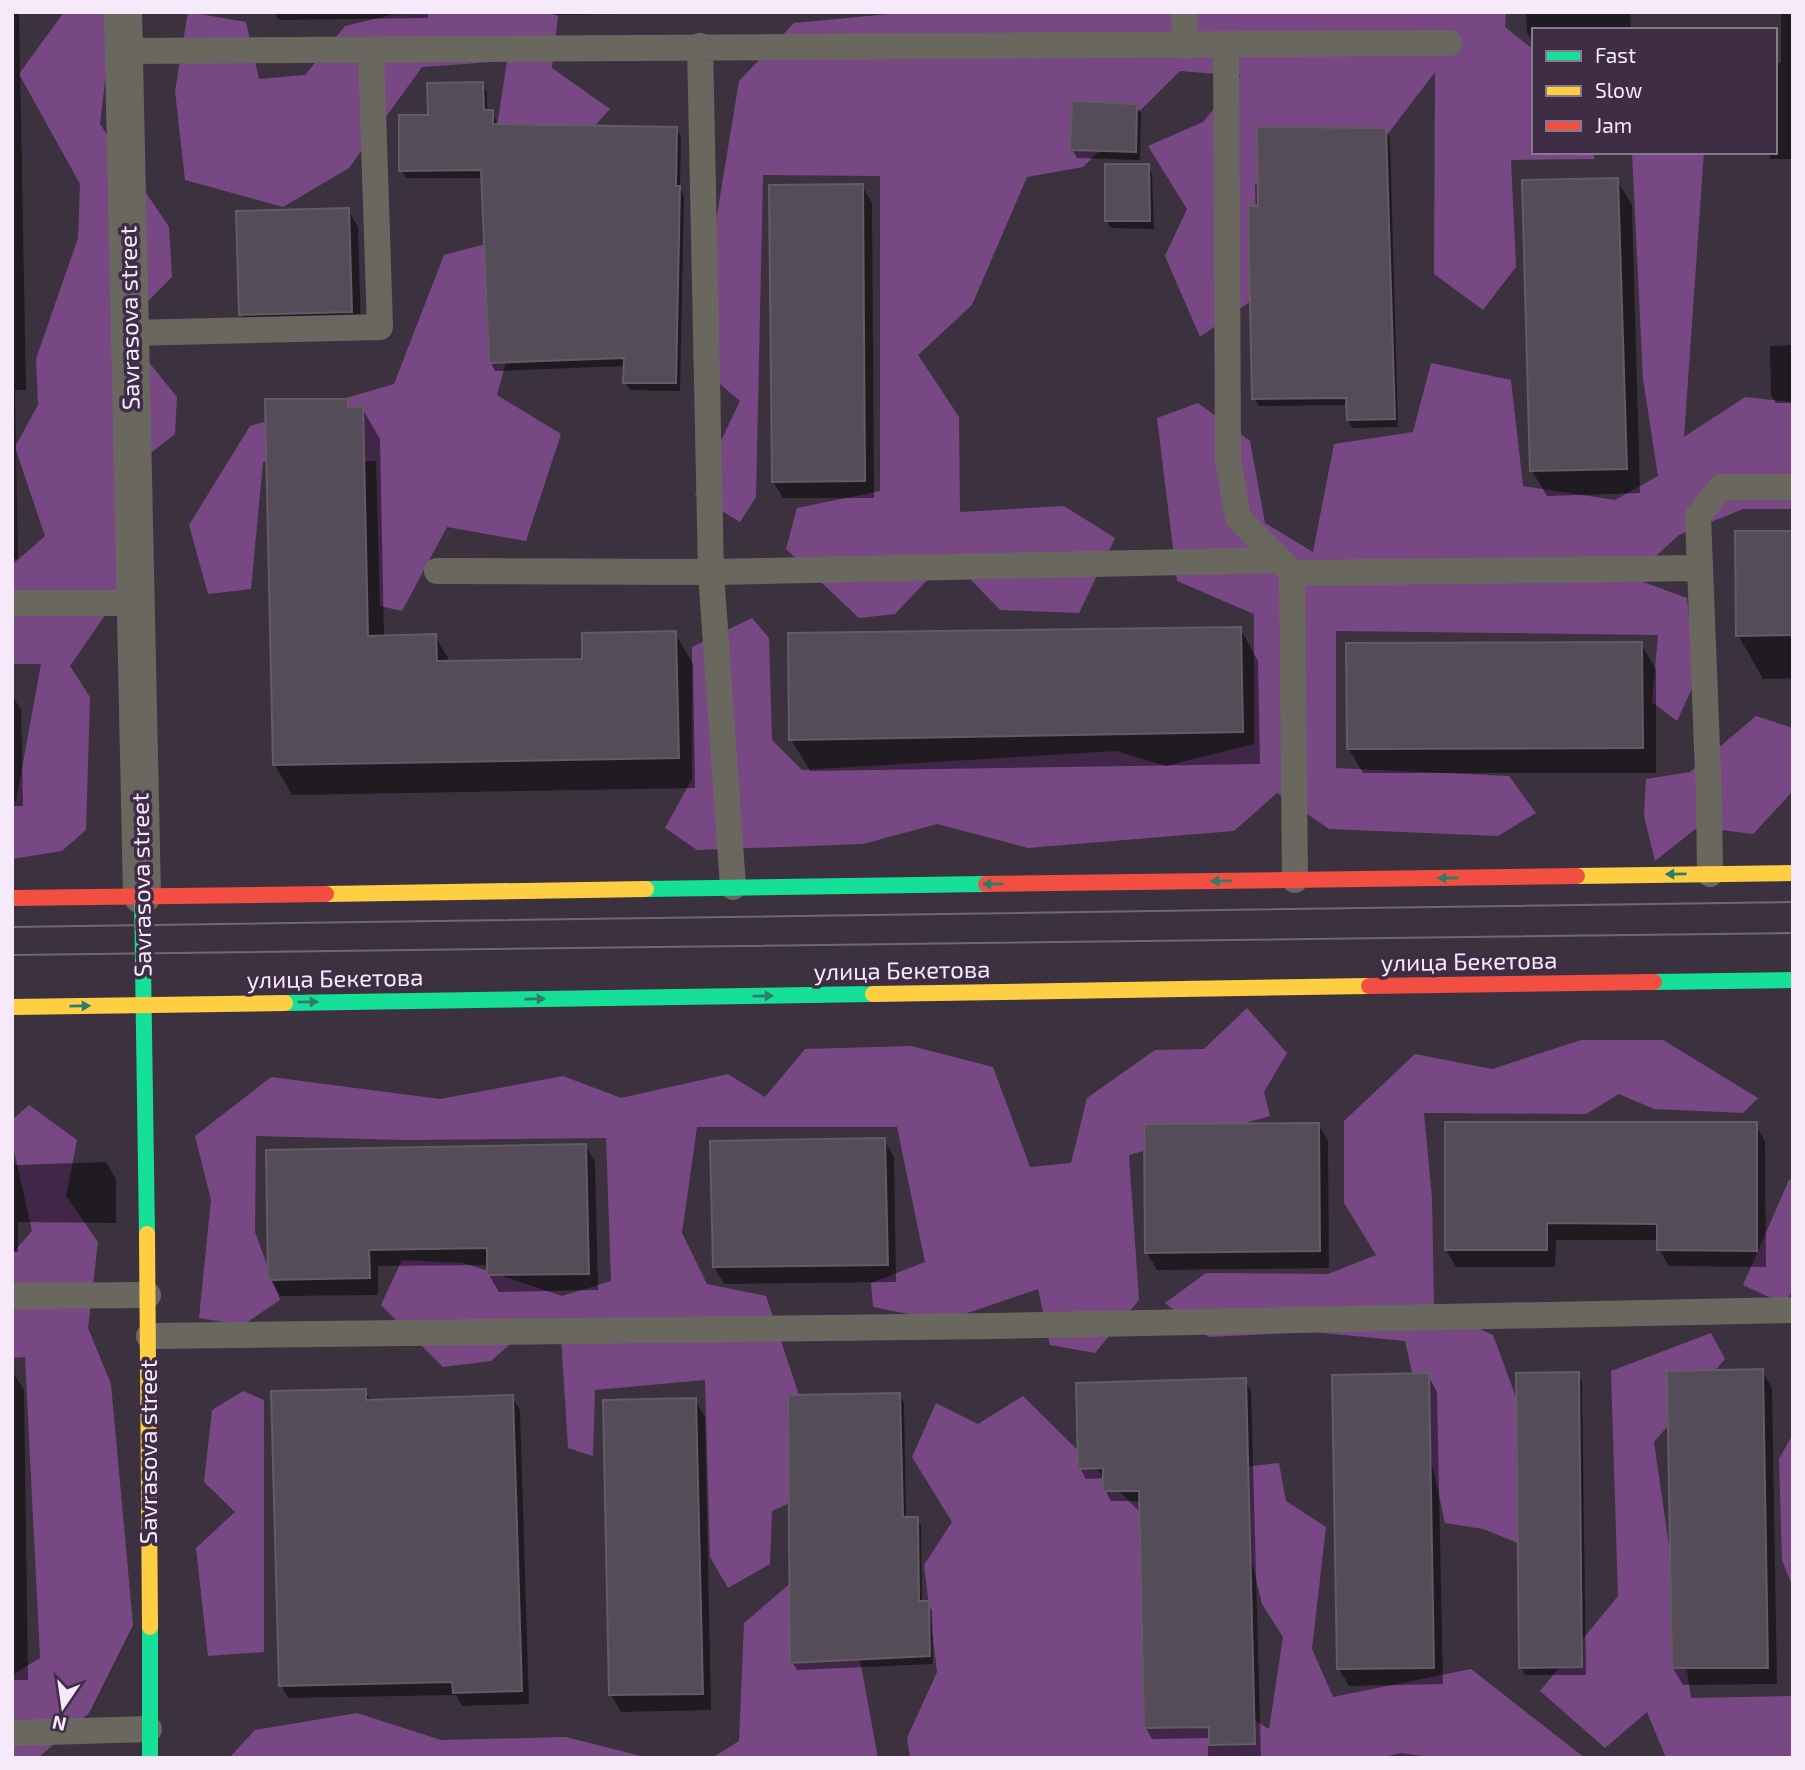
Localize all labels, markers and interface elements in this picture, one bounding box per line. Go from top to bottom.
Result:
legend [1532,28,1777,154]
text: Fast [1595,42,1636,67]
text: Slow [1595,77,1642,102]
text: Jam [1595,112,1632,137]
street label: Savrasova street [112,226,145,411]
street label: Savrasova street [124,793,157,978]
one-way arrow [1664,869,1686,880]
one-way arrow [1437,872,1459,883]
one-way arrow [1209,875,1231,886]
one-way arrow [982,878,1004,889]
street label: улица Бекетова [1380,944,1558,978]
street label: улица Бекетова [813,953,991,987]
street label: улица Бекетова [246,961,424,995]
one-way arrow [752,990,774,1001]
one-way arrow [525,993,547,1005]
one-way arrow [297,997,319,1008]
one-way arrow [70,1000,92,1012]
street label: Savrasova street [133,1360,162,1544]
north arrow [28,1672,98,1742]
text: N [50,1711,68,1737]

